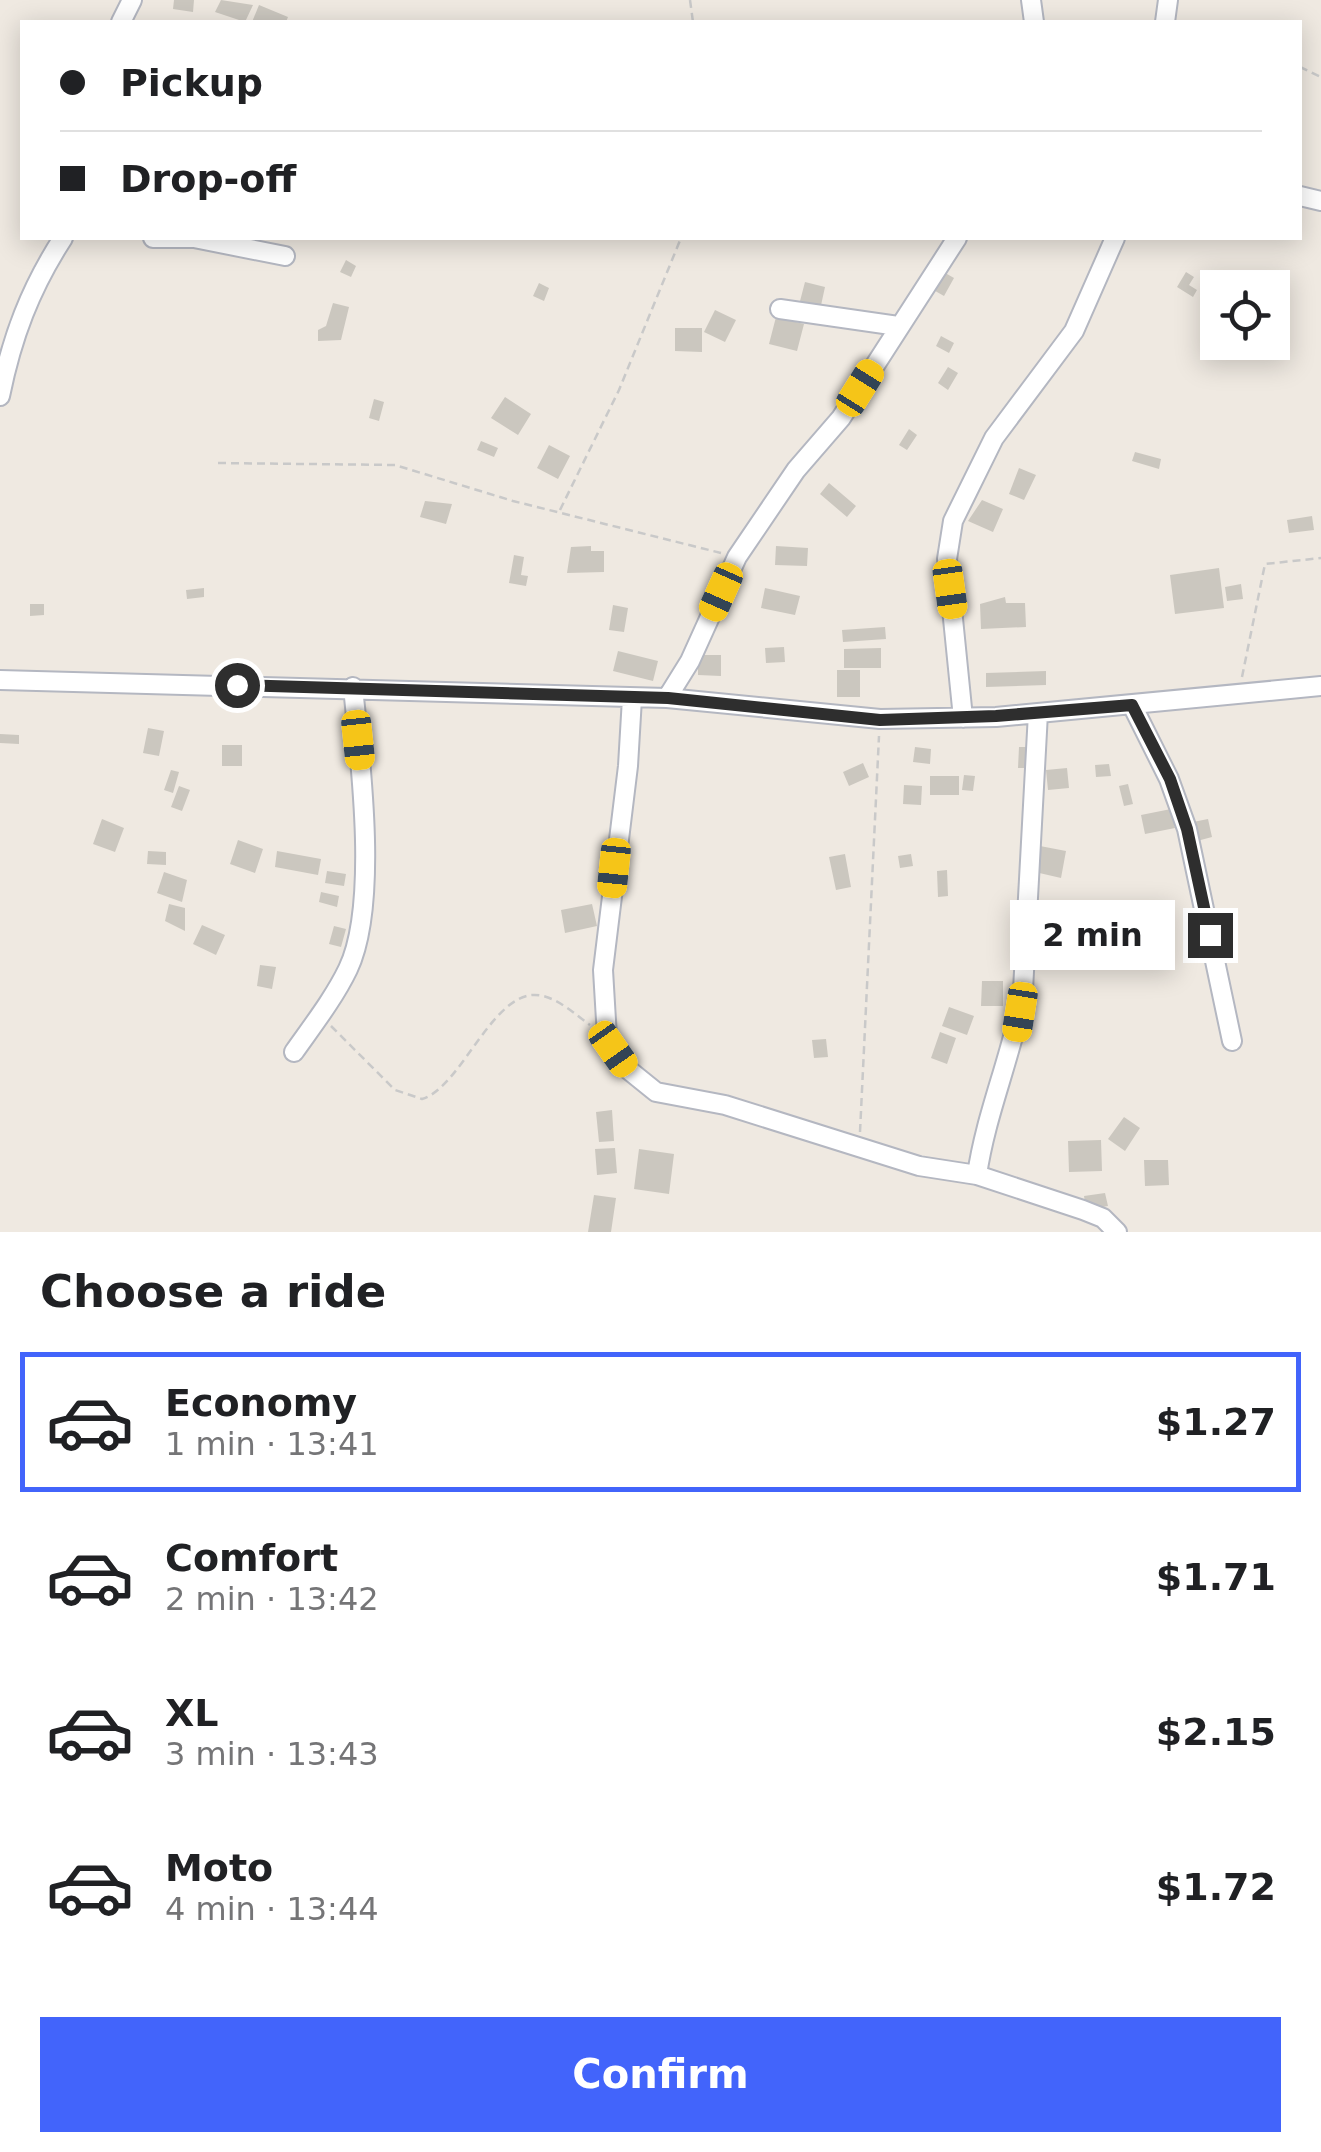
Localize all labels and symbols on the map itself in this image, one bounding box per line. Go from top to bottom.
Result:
car [831,355,889,421]
car [931,557,969,621]
car [695,558,747,626]
route start [215,663,260,708]
car [340,709,376,771]
car [596,837,632,899]
callout: 2 min [1010,900,1175,970]
route end [1188,913,1233,958]
car [1000,980,1040,1044]
car [584,1016,642,1082]

